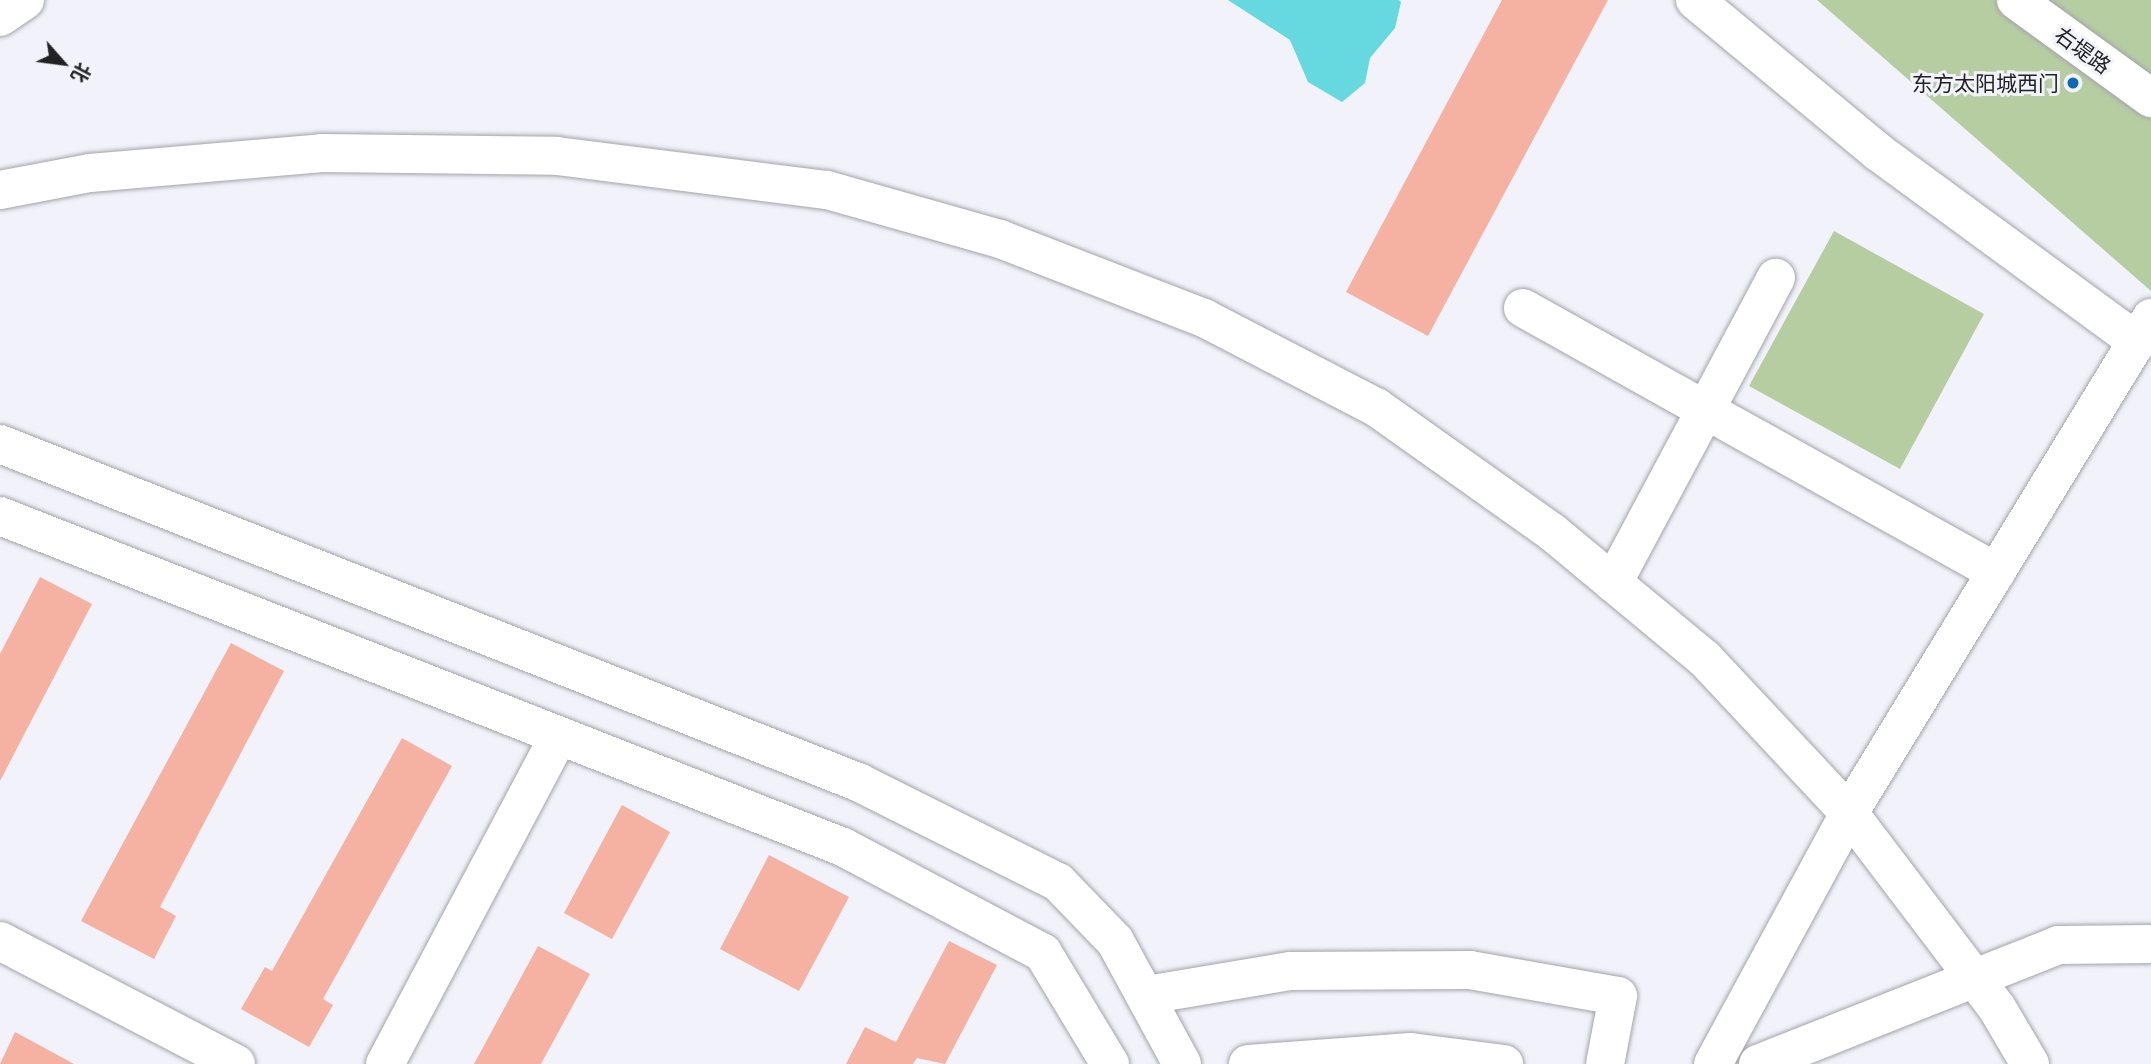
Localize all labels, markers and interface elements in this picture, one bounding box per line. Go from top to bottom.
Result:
street label: 右堤路 [2050,21,2116,79]
north arrow [28,28,98,98]
text: 北 [67,59,96,86]
place label: 东方太阳城西门 [1912,70,2059,96]
marker: 东方太阳城西门 [2065,75,2081,91]

